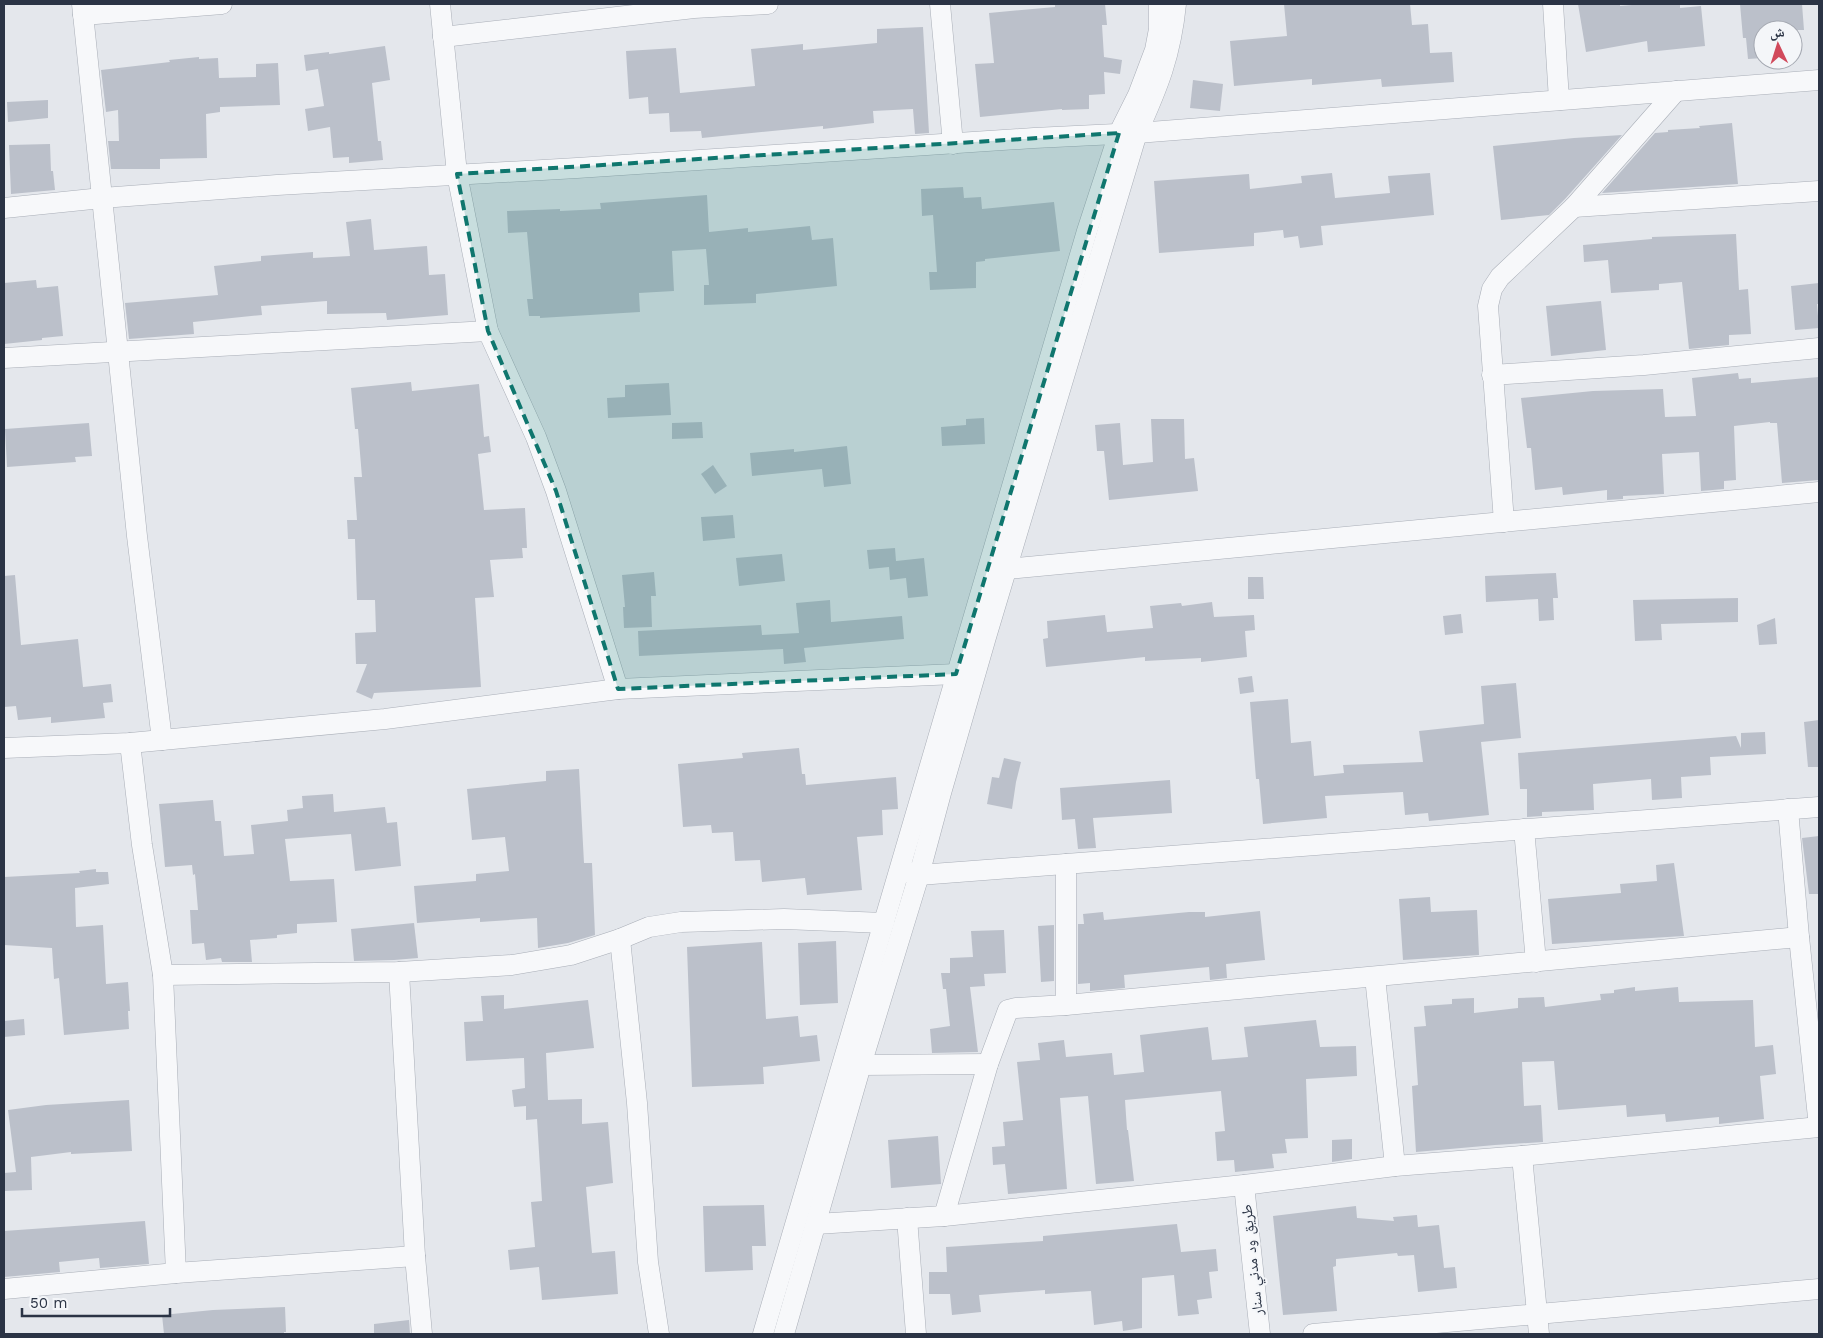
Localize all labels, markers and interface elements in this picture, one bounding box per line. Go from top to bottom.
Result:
north arrow [1753,20,1803,70]
text: ش [1769,24,1785,42]
street label: طريق ود مدني سنار [1237,1203,1270,1317]
scale bar [22,1286,170,1318]
text: 50 m [30,1294,67,1312]

